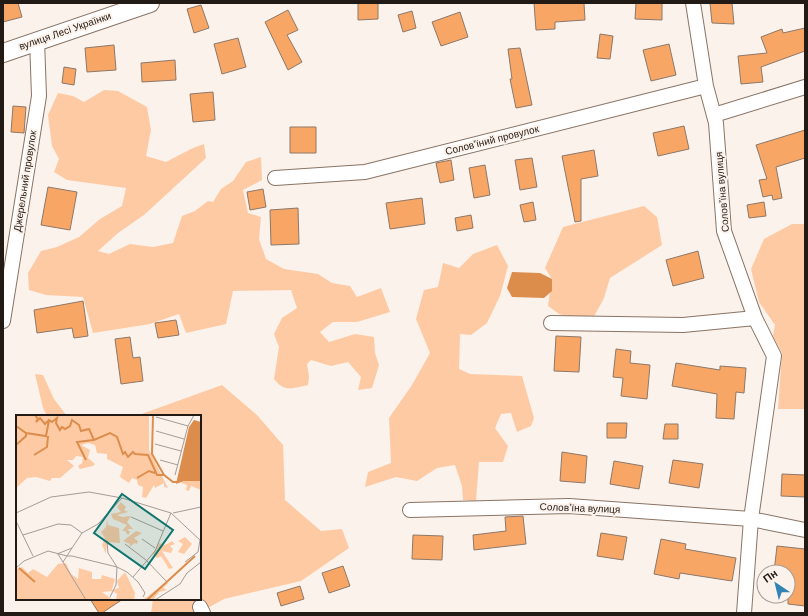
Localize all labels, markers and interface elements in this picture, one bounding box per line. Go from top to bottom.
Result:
street label: вулиця Лесі Українки [17,9,113,53]
street label: Соловʼїний провулок [444,122,541,158]
street label: Джерельний провулок [11,129,40,233]
street label: Соловʼїна вулиця [712,151,732,233]
inset map [16,415,201,600]
street label: Соловʼїна вулиця [540,500,620,516]
north arrow [756,564,796,604]
text: Пн [760,566,780,586]

